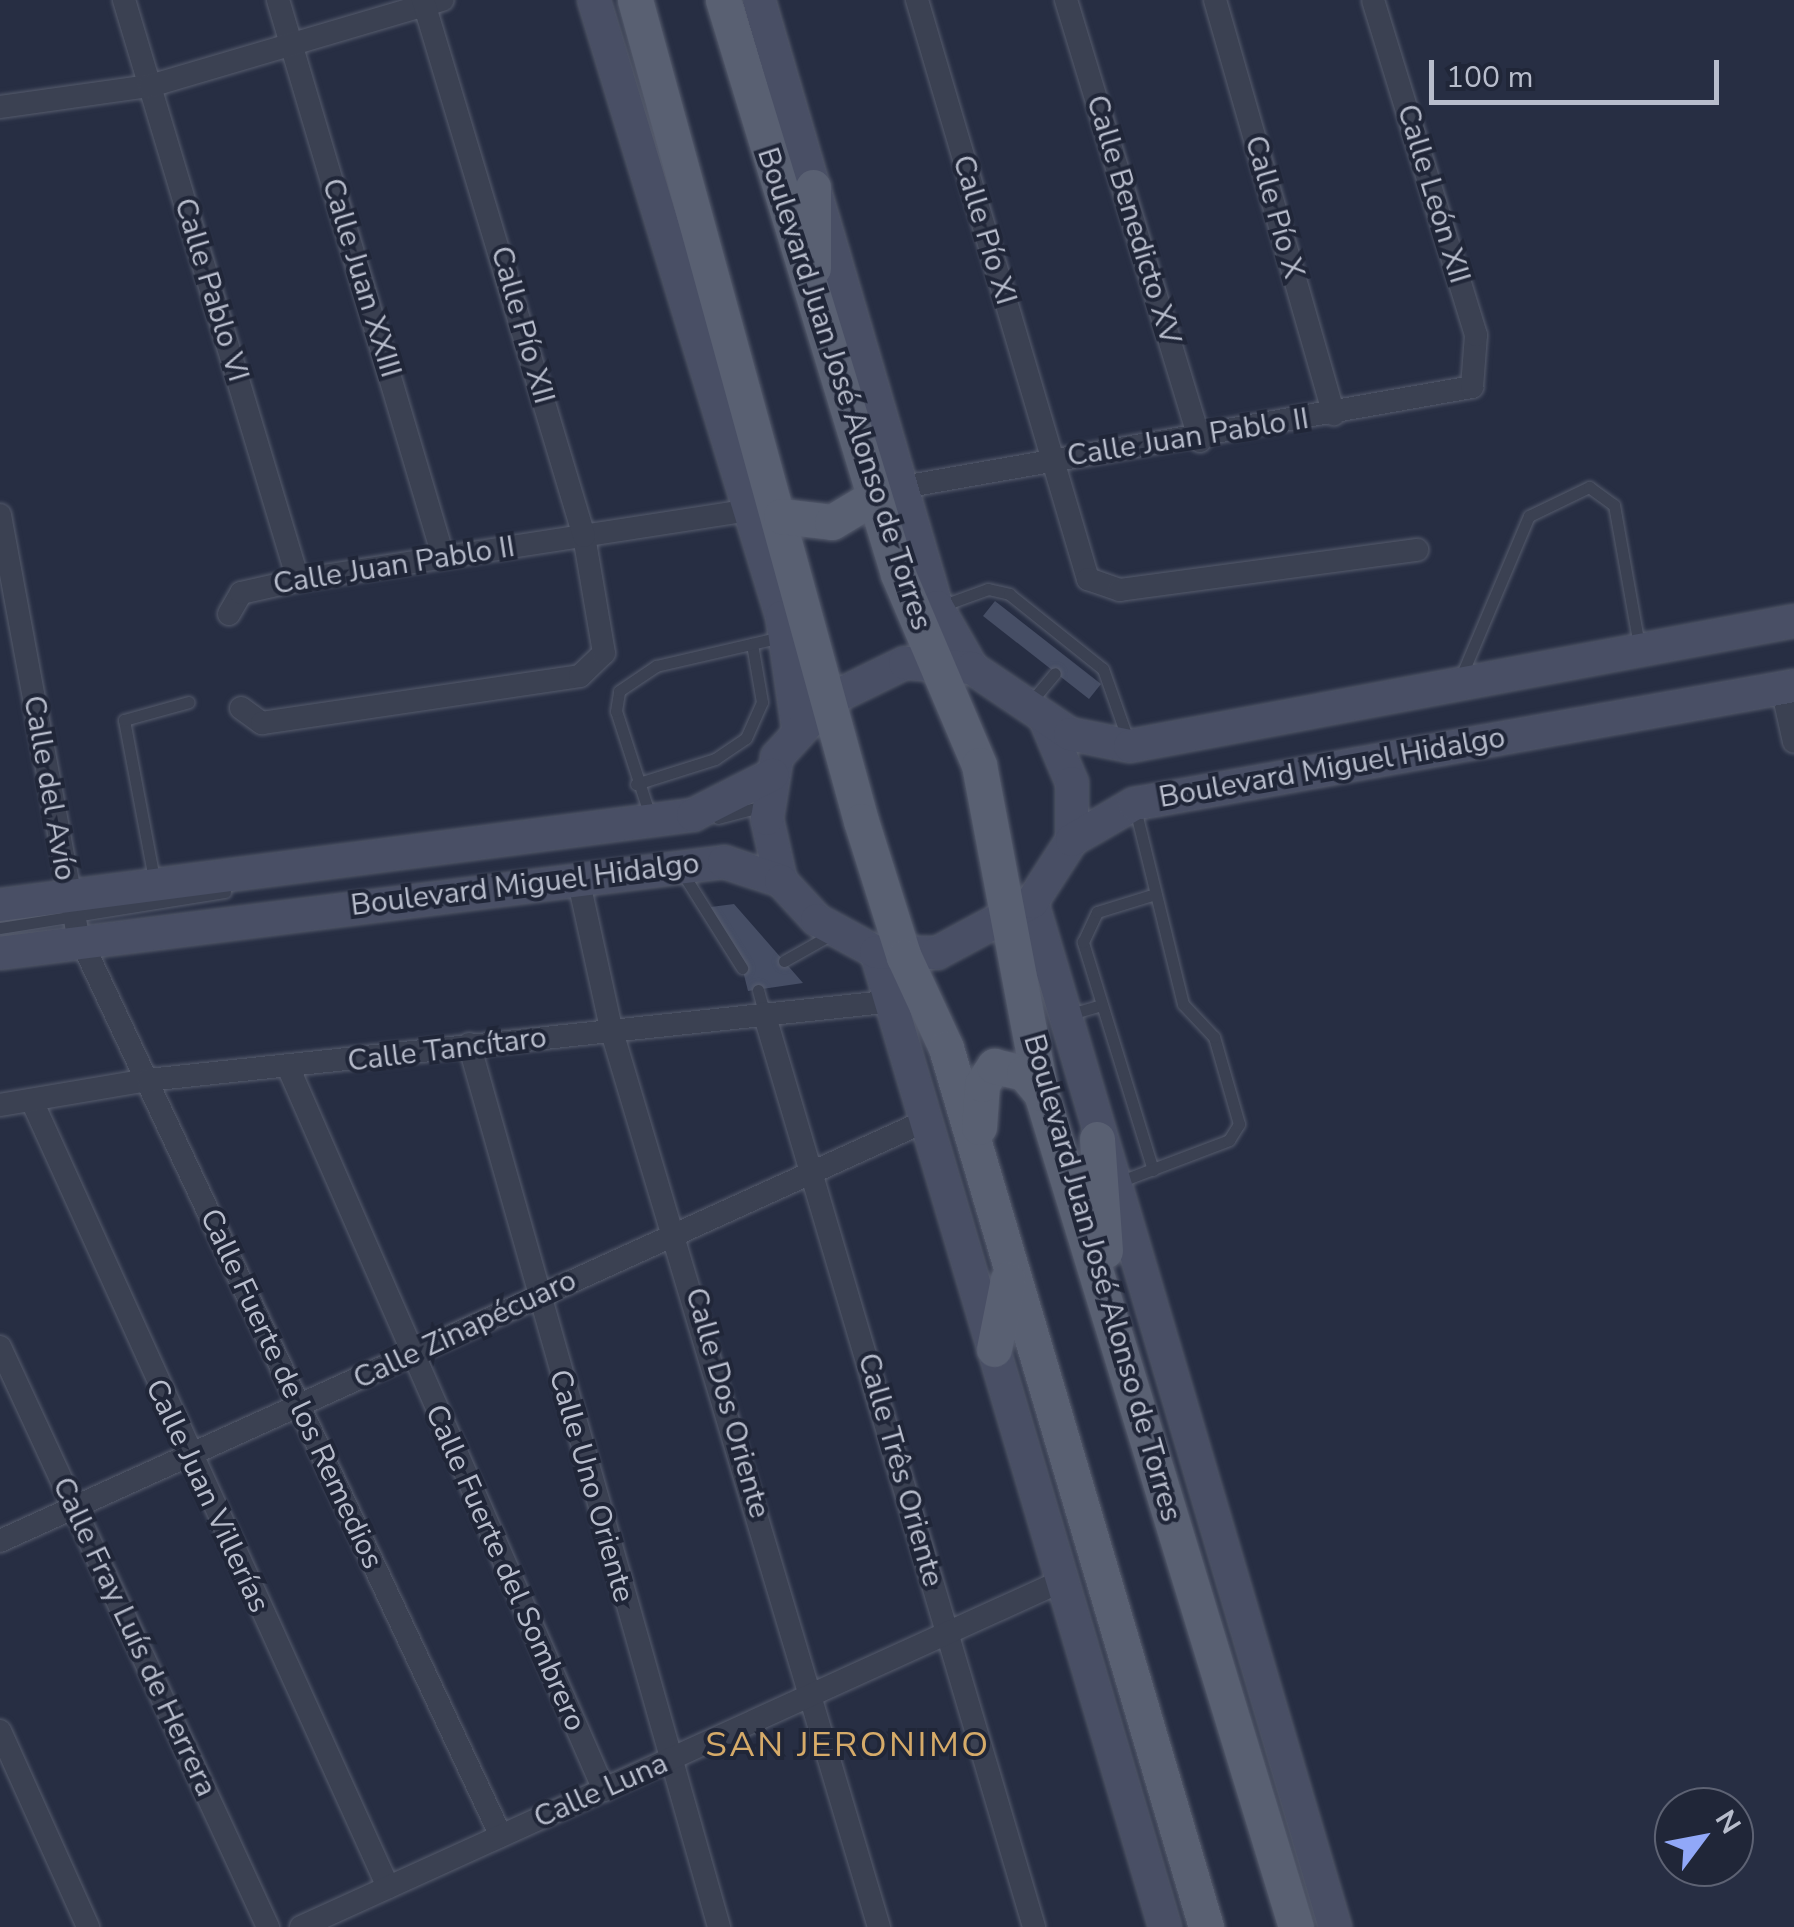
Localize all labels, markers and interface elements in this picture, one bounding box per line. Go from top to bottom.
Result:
scale bar [1434,40,1724,102]
text: 100 m [1446,57,1533,98]
street label: Calle Benedicto XV [1078,91,1188,349]
street label: Calle León XII [1389,100,1477,288]
street label: Calle Pío X [1236,132,1312,282]
street label: Boulevard Juan José Alonso de Torres [749,143,939,635]
street label: Calle Pío XI [944,151,1024,309]
street label: Calle Juan XXIII [314,174,408,382]
street label: Calle Pablo VI [166,194,256,386]
street label: Calle Pío XII [482,242,562,408]
street label: Calle Juan Pablo II [1065,401,1311,475]
street label: Calle Juan Pablo II [271,529,517,603]
street label: Calle del Avío [15,693,83,883]
street label: Boulevard Miguel Hidalgo [1156,720,1508,816]
street label: Boulevard Miguel Hidalgo [349,846,701,924]
street label: Calle Tancítaro [346,1020,548,1080]
street label: Boulevard Juan José Alonso de Torres [1015,1030,1189,1526]
street label: Calle Fuerte de los Remedios [192,1203,390,1575]
street label: Calle Zinapécuaro [348,1263,582,1397]
street label: Calle Dos Oriente [677,1284,777,1522]
street label: Calle Três Oriente [849,1349,951,1591]
street label: Calle Uno Oriente [541,1366,641,1606]
street label: Calle Juan Villerías [137,1374,277,1618]
street label: Calle Fuerte del Sombrero [417,1399,593,1737]
street label: Calle Fray Luís de Herrera [44,1472,224,1802]
district label: SAN JERONIMO [705,1724,991,1766]
street label: Calle Luna [529,1746,673,1836]
north arrow [1654,1787,1754,1887]
text: N [1706,1803,1749,1841]

